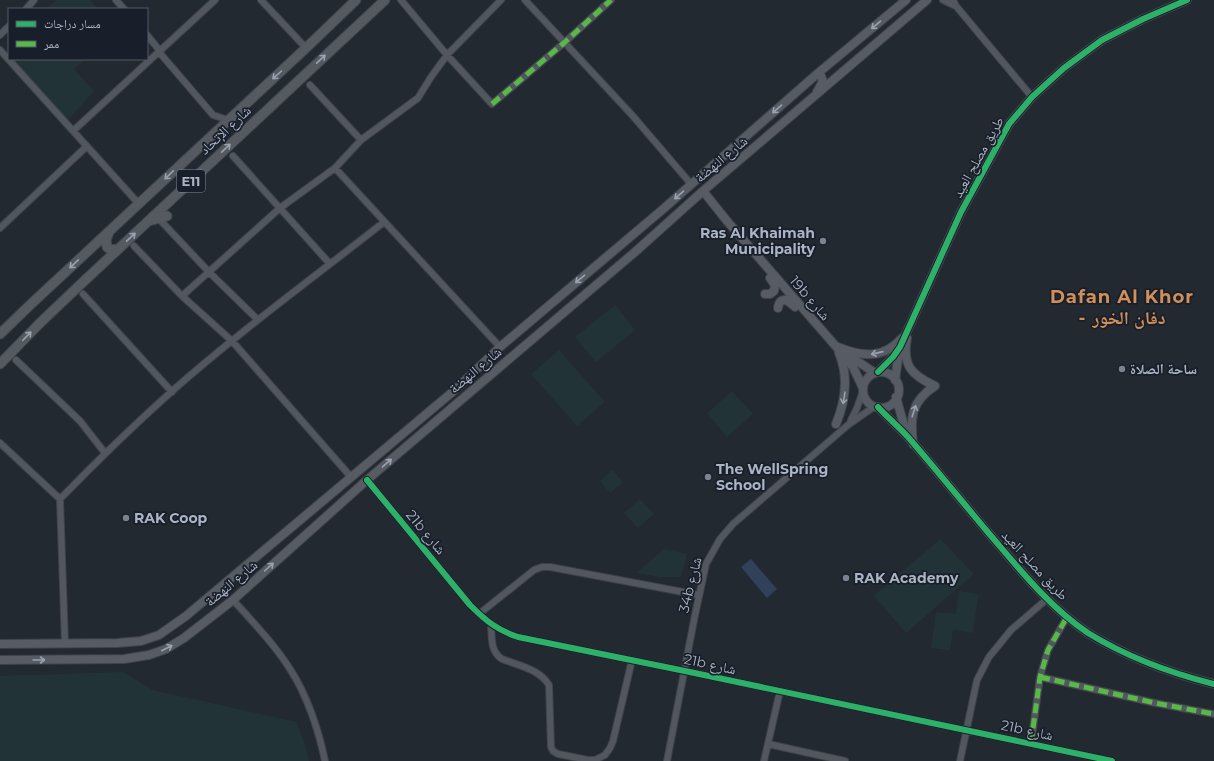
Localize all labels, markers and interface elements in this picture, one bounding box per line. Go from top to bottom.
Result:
legend [8,8,148,60]
text: مسار دراجات [44,16,101,31]
one-way arrow [870,21,881,30]
text: ممر [43,36,59,51]
one-way arrow [316,55,327,64]
one-way arrow [272,70,282,80]
street label: شارع الإتحاد [195,101,255,159]
one-way arrow [772,105,782,114]
street label: طريق مصلح العيد [948,113,1009,201]
street label: شارع النهضة [691,132,752,187]
one-way arrow [221,144,231,153]
one-way arrow [164,170,174,180]
road number: E11 [177,170,205,192]
one-way arrow [674,191,684,200]
place label: Ras Al Khaimah Municipality [700,224,816,258]
one-way arrow [126,232,136,241]
marker: Ras Al Khaimah Municipality [818,236,828,246]
one-way arrow [69,259,79,269]
street label: 19b شارع [785,272,834,325]
one-way arrow [575,275,585,284]
district label: Dafan Al Khor - دفان الخور [1050,286,1194,329]
one-way arrow [22,331,32,341]
street label: شارع النهضة [445,343,506,398]
one-way arrow [871,350,884,357]
place label: ساحة الصلاة [1130,360,1197,378]
marker: ساحة الصلاة [1117,364,1127,374]
one-way arrow [840,391,848,404]
one-way arrow [911,405,918,418]
one-way arrow [382,458,393,467]
place label: The WellSpring School [716,460,828,494]
marker: The WellSpring School [703,472,713,482]
street label: 21b شارع [401,506,450,559]
place label: RAK Coop [134,509,208,527]
marker: RAK Coop [121,513,131,523]
street label: طريق مصلح العيد [997,526,1072,605]
street label: 34b شارع [674,555,707,615]
street label: شارع النهضة [201,556,262,611]
one-way arrow [264,563,274,572]
place label: RAK Academy [854,569,959,587]
marker: RAK Academy [841,573,851,583]
one-way arrow [161,644,173,651]
street label: 21b شارع [682,650,738,679]
one-way arrow [32,656,45,663]
street label: 21b شارع [999,716,1055,745]

